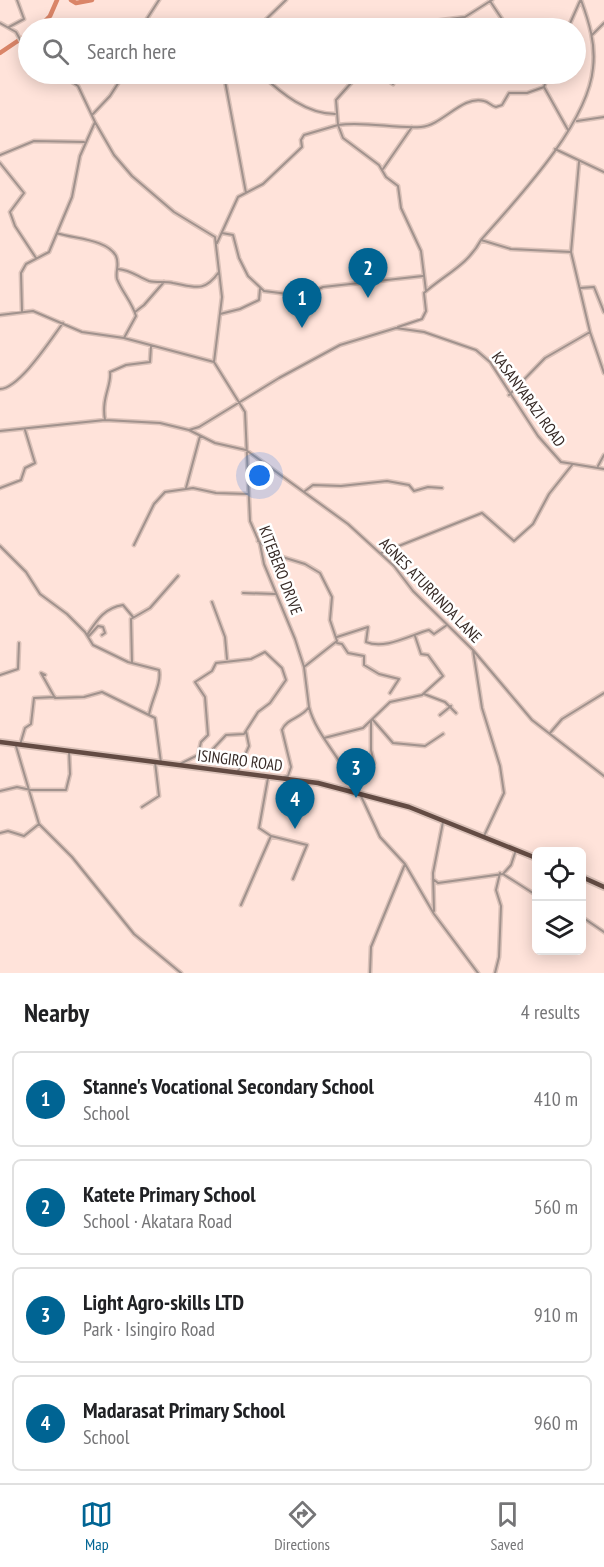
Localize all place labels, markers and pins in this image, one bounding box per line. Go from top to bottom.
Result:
pin: 2 [348,248,388,298]
pin: 1 [282,278,322,328]
pin: 3 [336,748,376,798]
pin: 4 [276,780,314,829]

